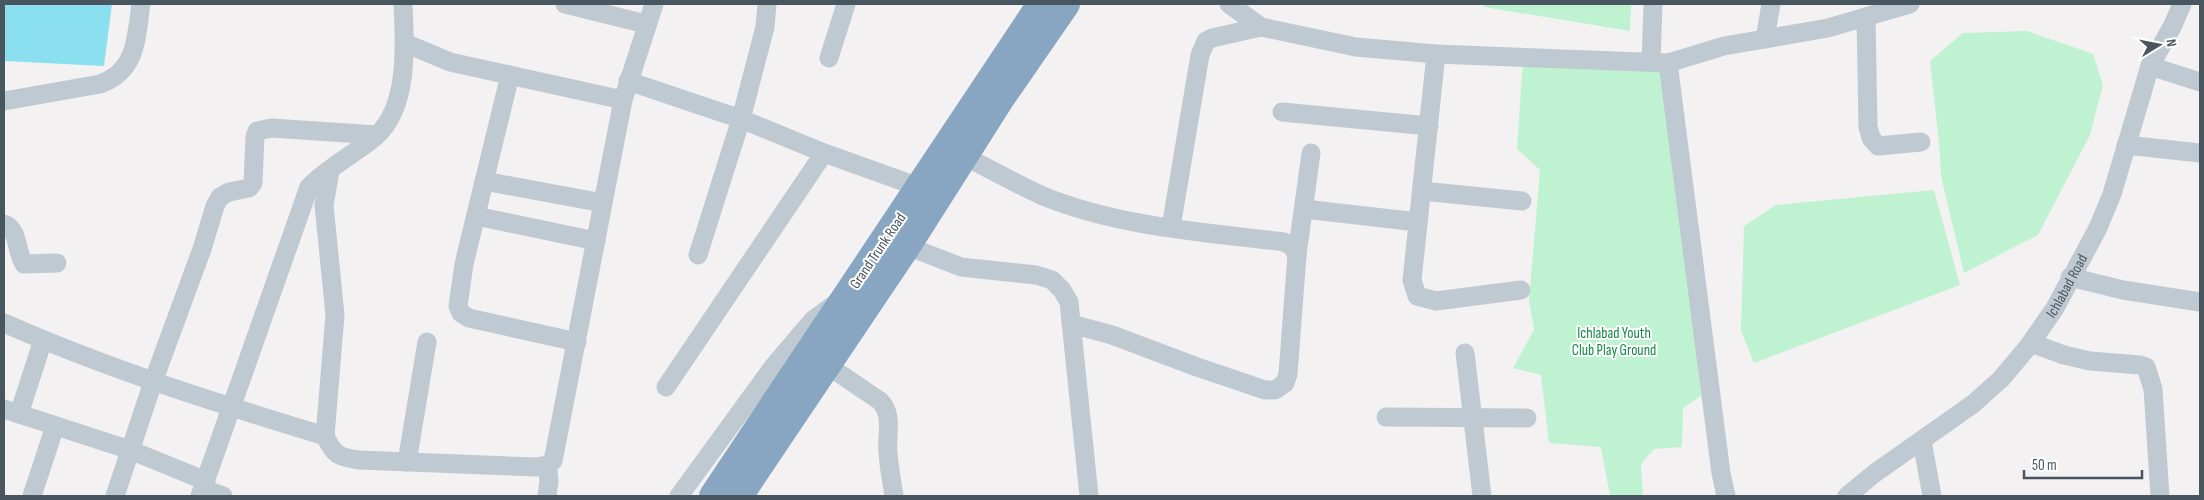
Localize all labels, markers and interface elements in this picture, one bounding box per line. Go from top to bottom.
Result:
north arrow [2134,20,2184,70]
text: N [2162,38,2180,48]
street label: Grand Trunk Road [846,209,910,293]
street label: Ichlabad Road [2042,251,2092,321]
park label: Ichlabad Youth Club Play Ground [1572,324,1656,360]
scale bar [2024,448,2142,480]
text: 50 m [2032,456,2057,475]

